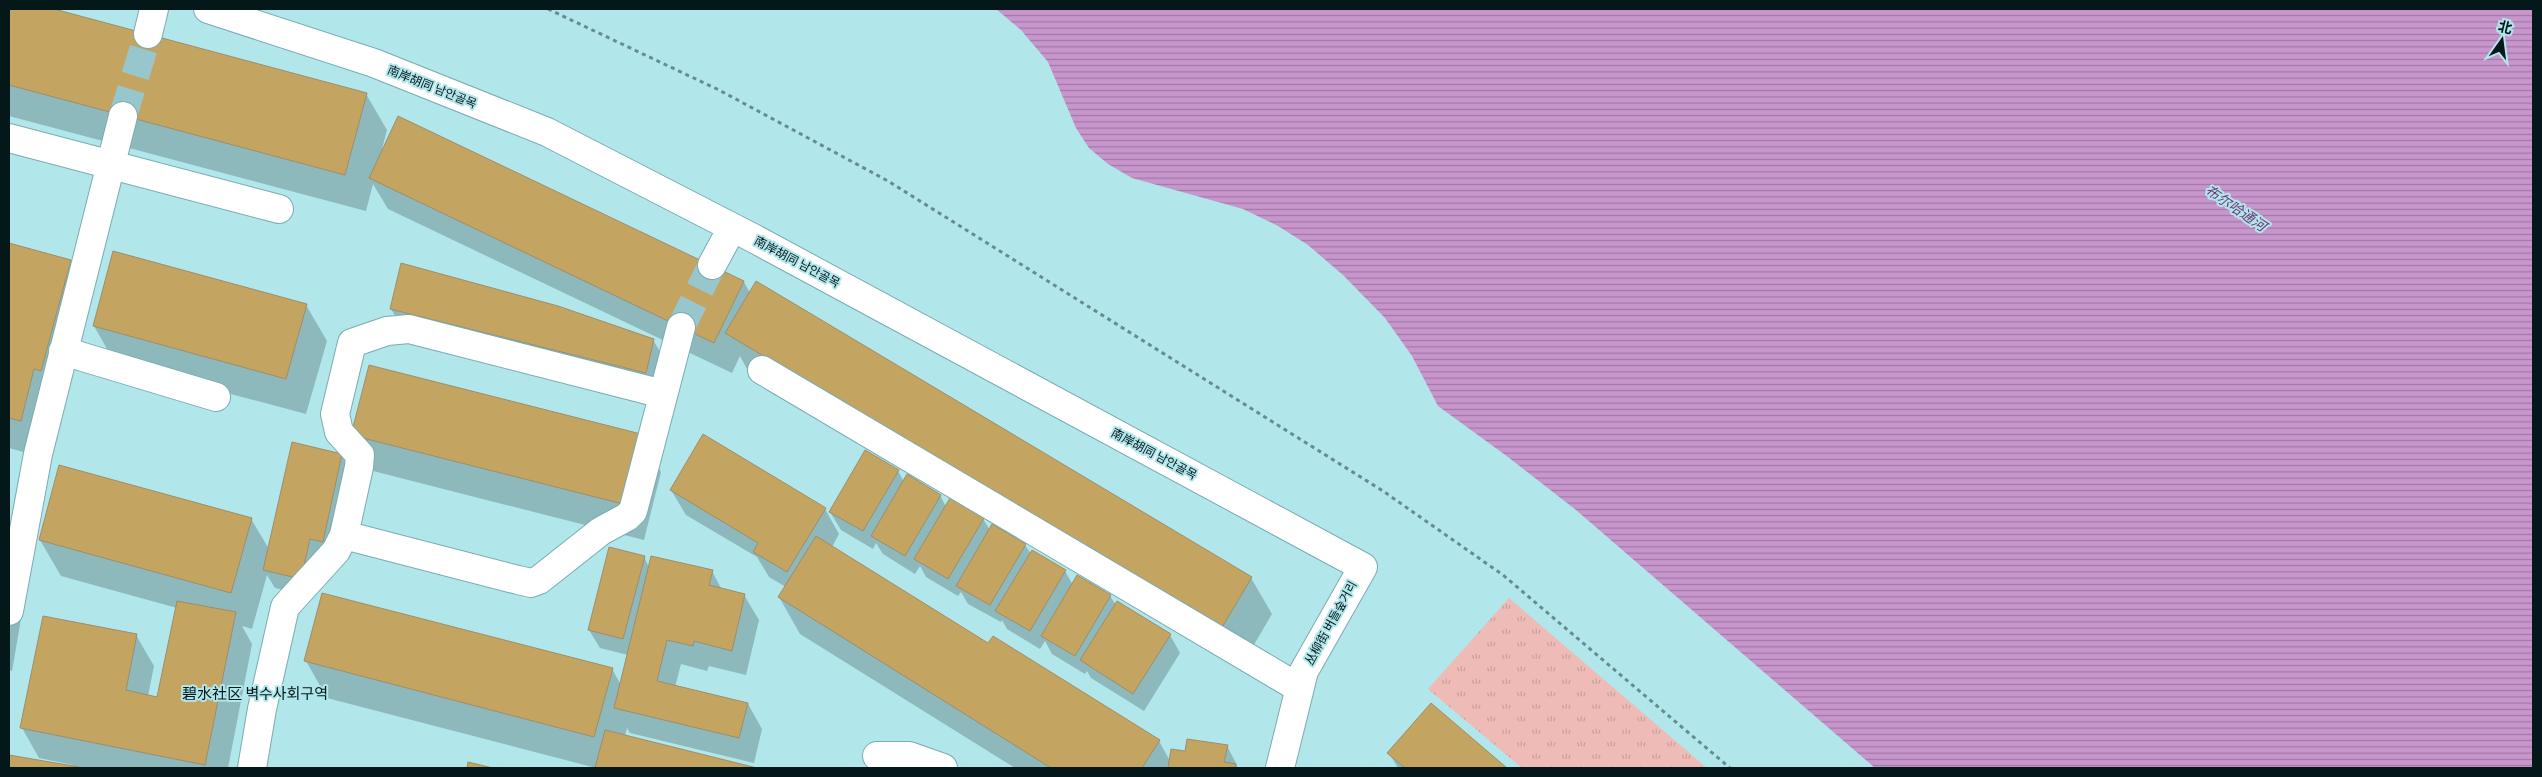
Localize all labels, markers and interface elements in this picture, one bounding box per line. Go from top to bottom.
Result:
north arrow [2477,15,2527,65]
text: 北 [2496,17,2514,38]
street label: 南岸胡同 남안골목 [385,62,479,111]
water label: 布尔哈通河 [2202,181,2273,237]
street label: 南岸胡同 남안골목 [752,233,843,290]
street label: 南岸胡同 남안골목 [1109,425,1200,482]
street label: 丛柳街 버들숲거리 [1301,578,1360,667]
district label: 碧水社区 벽수사회구역 [182,684,328,703]

